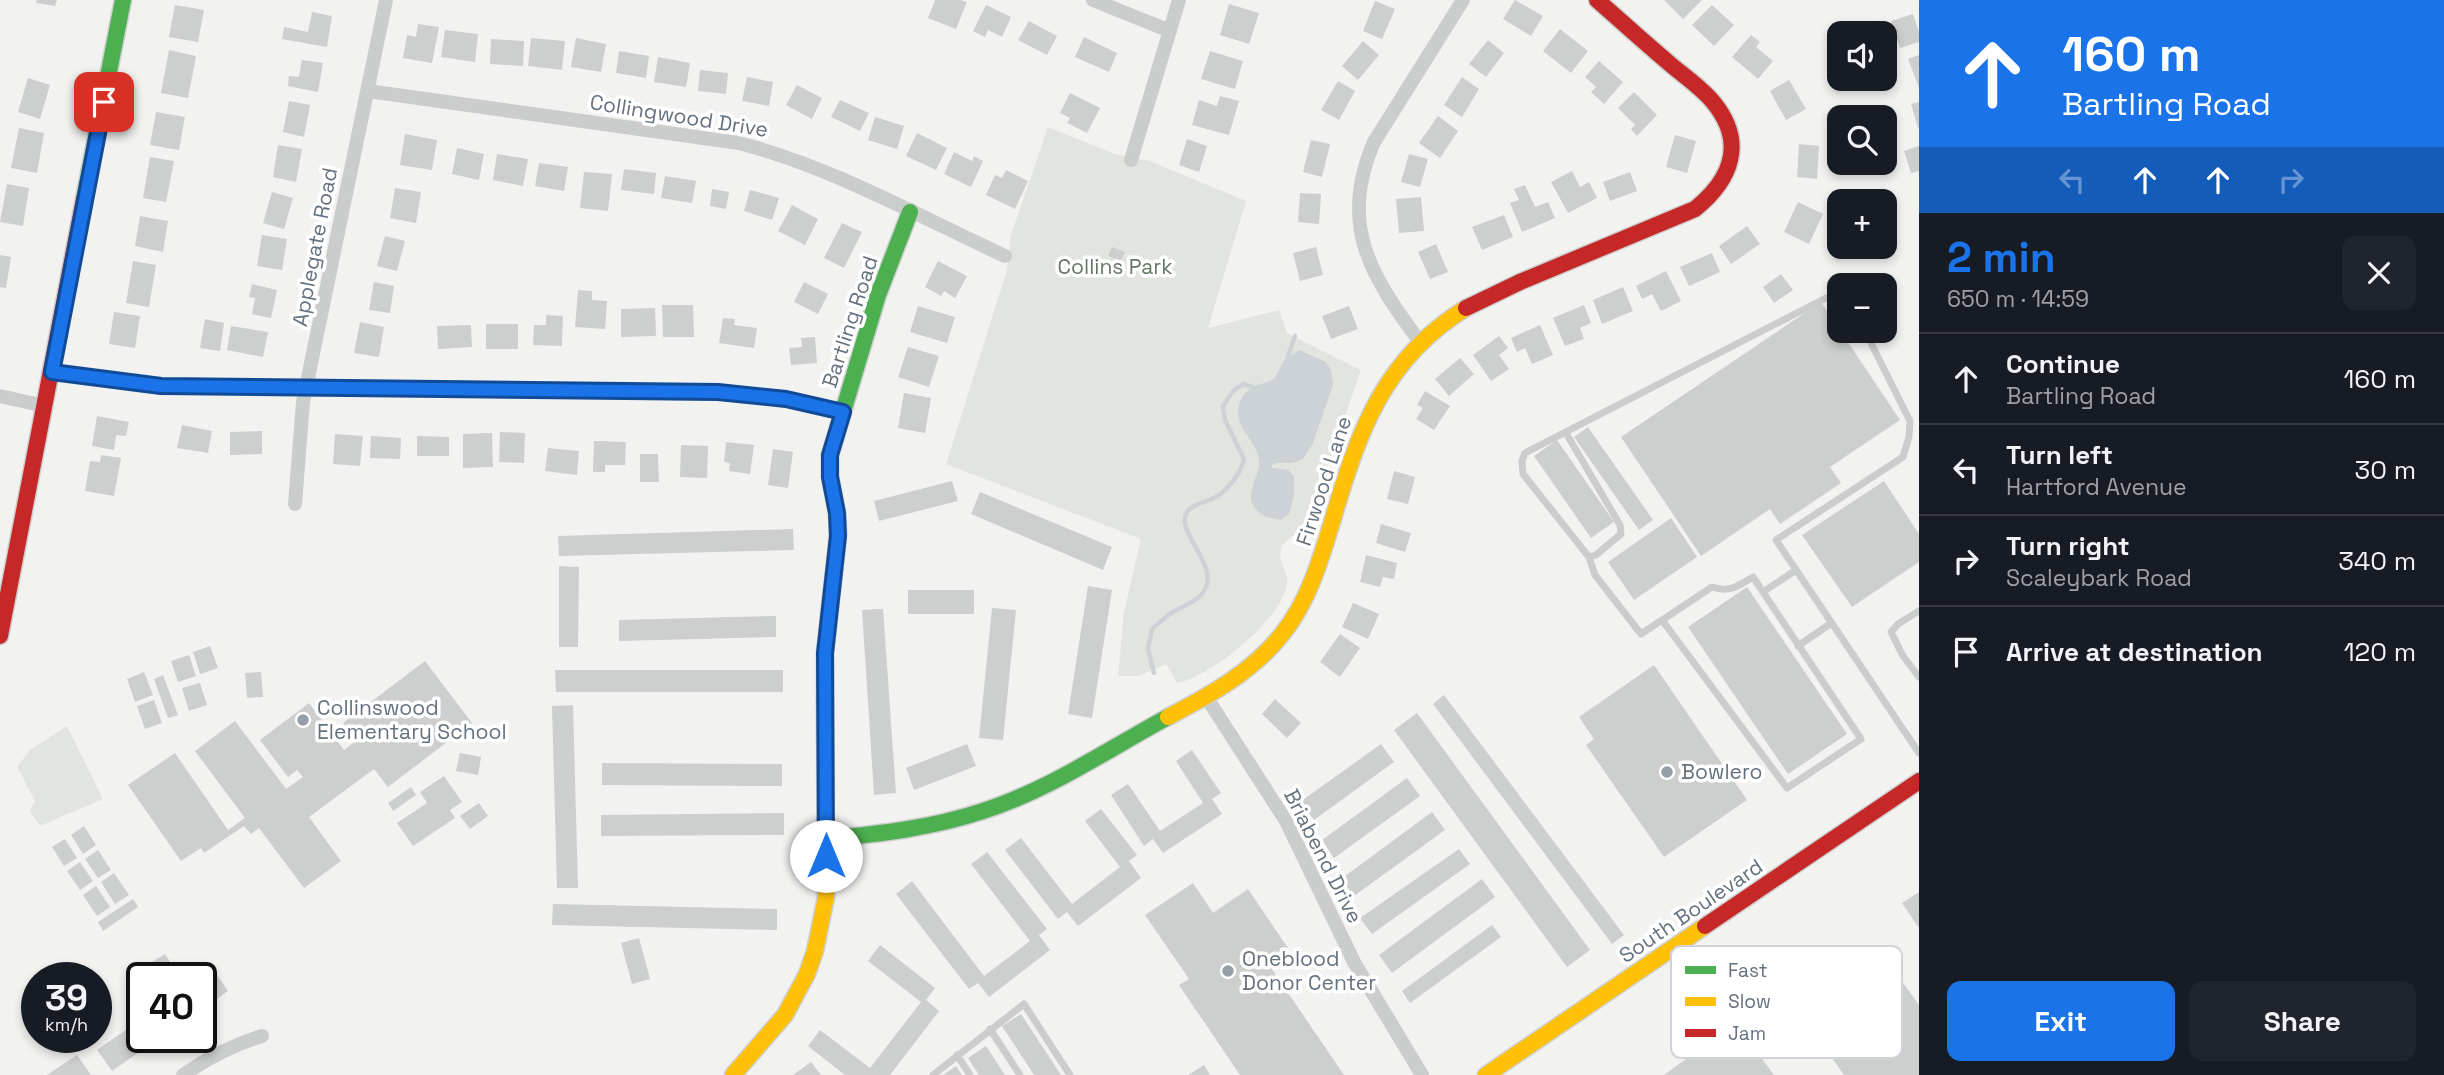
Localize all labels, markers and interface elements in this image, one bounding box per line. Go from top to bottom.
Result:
map controls [1827,21,1897,343]
button: sound [1827,21,1897,91]
text: 160 m [2062,23,2200,85]
icon: ahead [1947,28,2038,119]
pin [74,72,134,132]
icon: arrive [85,83,123,121]
text: Bartling Road [2062,84,2271,124]
street label: Collingwood Drive [588,88,770,143]
button: search [1827,105,1897,175]
icon: left [2053,161,2091,199]
icon: ahead [2126,161,2164,199]
icon: ahead [2199,161,2237,199]
icon: right [2272,161,2310,199]
street label: Applegate Road [286,165,343,329]
button: + [1827,189,1897,259]
text: 2 min [1947,231,2056,284]
button: close [2342,236,2416,310]
street label: Bartling Road [815,252,884,391]
park label: Collins Park [1058,253,1172,280]
button: − [1827,273,1897,343]
text: 650 m · 14:59 [1947,284,2089,314]
text: Continue [2006,347,2120,381]
icon: ahead [1947,360,1985,398]
text: 160 m [2344,362,2416,396]
text: Bartling Road [2006,381,2156,411]
street label: Firwood Lane [1290,413,1357,549]
text: Turn left [2006,438,2113,472]
icon: left [1947,451,1985,489]
text: 30 m [2355,453,2416,487]
text: Hartford Avenue [2006,472,2187,502]
text: Turn right [2006,529,2130,563]
icon: right [1947,542,1985,580]
text: 340 m [2338,544,2416,578]
text: Scaleybark Road [2006,563,2192,593]
icon: arrive [1947,633,1985,671]
text: Arrive at destination [2006,635,2263,669]
text: 120 m [2344,635,2416,669]
place label: Collinswood Elementary School [317,694,507,745]
marker: Collinswood Elementary School [295,712,311,728]
place label: Bowlero [1681,758,1763,785]
marker: Bowlero [1659,764,1675,780]
street label: Briabend Drive [1278,784,1369,927]
position arrow [789,819,863,893]
street label: South Boulevard [1614,853,1768,969]
place label: Oneblood Donor Center [1242,945,1376,996]
legend [1671,946,1902,1058]
text: Fast [1728,958,1768,983]
speed limit sign: 40 [126,962,217,1053]
marker: Oneblood Donor Center [1220,963,1236,979]
text: 39 [45,976,88,1020]
button: Exit [1947,981,2175,1061]
button: Share [2189,981,2416,1061]
text: Slow [1728,989,1771,1014]
text: km/h [45,1013,88,1036]
text: Jam [1728,1021,1766,1046]

